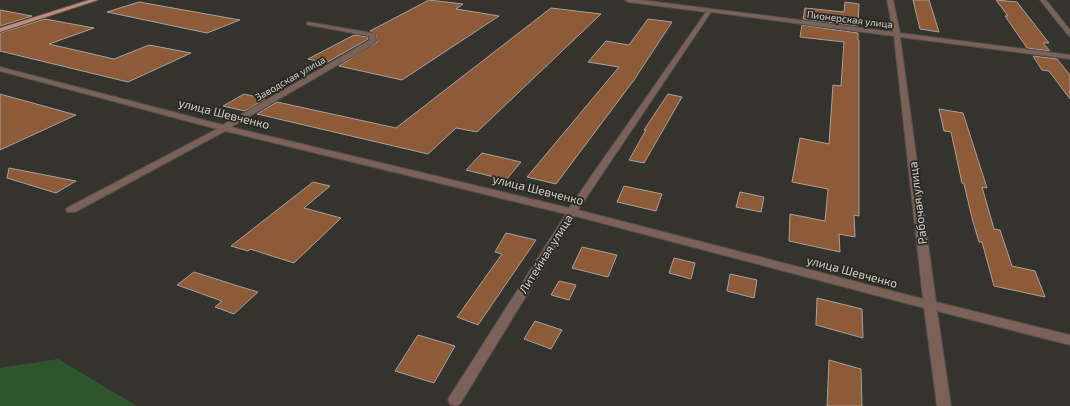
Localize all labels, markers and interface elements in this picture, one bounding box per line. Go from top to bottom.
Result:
street label: Пионерская улица [806,8,894,31]
street label: Заводская улица [253,53,328,104]
street label: улица Шевченко [177,95,271,132]
street label: Рабочая улица [905,161,930,245]
street label: улица Шевченко [491,171,585,208]
street label: Литейная улица [515,211,576,296]
street label: улица Шевченко [805,252,899,291]

